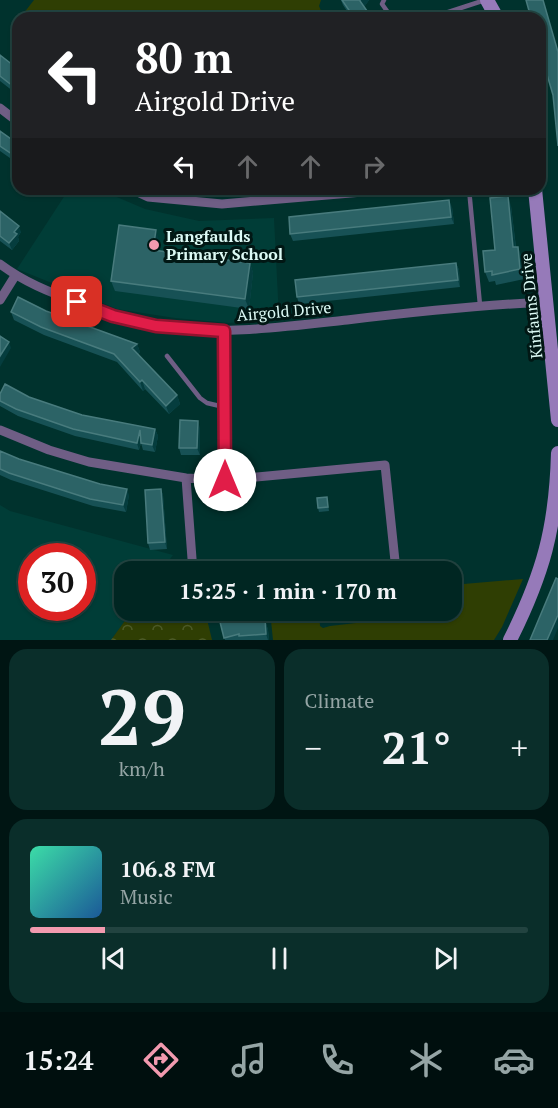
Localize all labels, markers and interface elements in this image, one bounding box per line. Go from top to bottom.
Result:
text: 80 m [135,29,233,85]
icon: left [36,36,114,114]
text: Airgold Drive [135,83,295,119]
icon: left [168,150,201,183]
icon: ahead [231,150,264,183]
icon: ahead [294,150,327,183]
icon: right [357,150,390,183]
place label: Langfaulds Primary School [166,225,283,265]
marker: Langfaulds Primary School [147,238,161,252]
street label: Kinfauns Drive [515,252,547,360]
pin [51,276,102,327]
icon: arrive [60,285,93,318]
street label: Airgold Drive [236,296,332,326]
position arrow [193,448,257,512]
speed limit sign: 30 [18,543,96,621]
text: 15:25 · 1 min · 170 m [179,576,397,605]
text: 29 [98,664,186,767]
text: Climate [305,687,374,714]
text: 21° [382,717,451,777]
text: − [305,726,322,769]
text: + [510,726,528,769]
text: km/h [119,755,165,782]
text: 106.8 FM [120,854,215,883]
text: Music [120,883,173,910]
icon: previous [97,942,130,975]
icon: pause [263,942,296,975]
icon: next [429,942,462,975]
icon: directions [140,1039,182,1081]
icon: music [228,1039,270,1081]
icon: phone [316,1039,358,1081]
icon: climate [405,1039,447,1081]
icon: car [493,1039,535,1081]
text: 15:24 [23,1042,93,1078]

